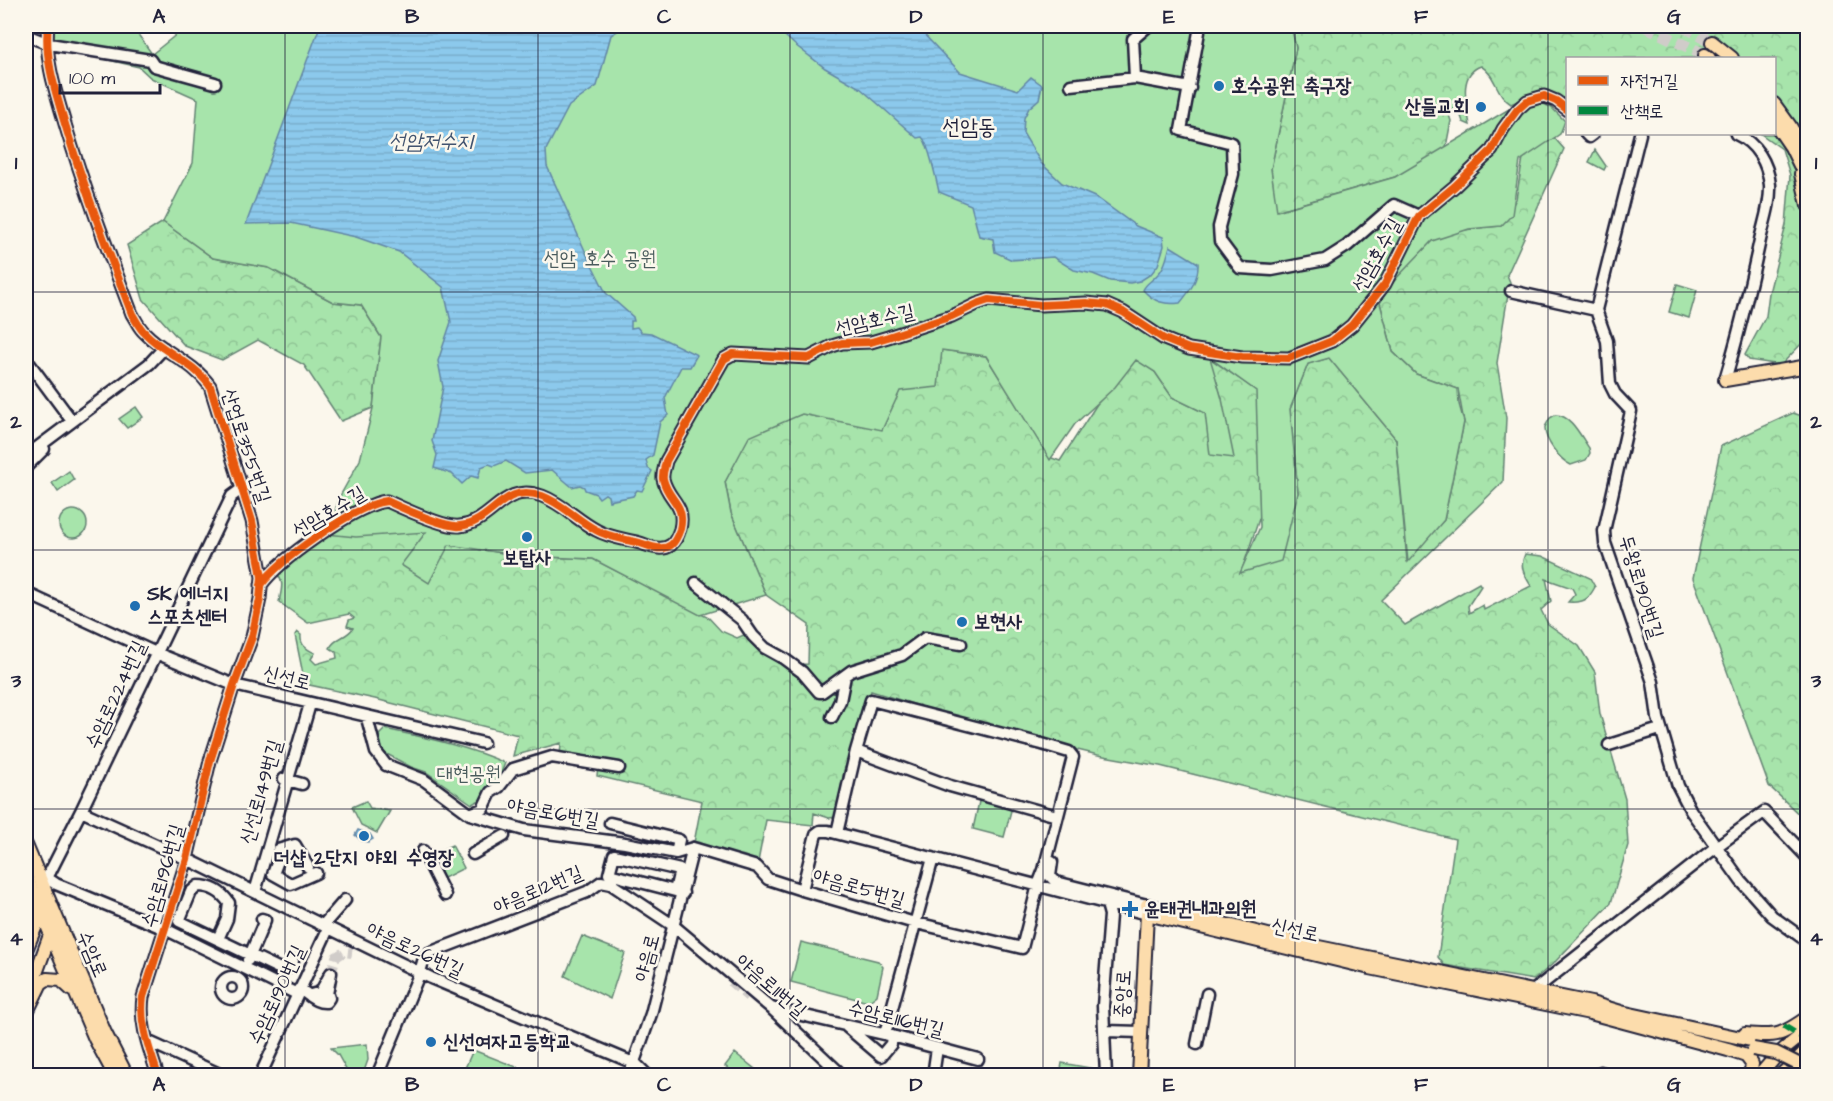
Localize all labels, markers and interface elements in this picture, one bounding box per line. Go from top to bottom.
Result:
text: A [153,3,166,31]
text: B [405,3,420,31]
text: C [657,3,672,31]
text: D [910,3,923,31]
text: E [1163,3,1175,31]
text: F [1414,3,1429,31]
text: G [1667,3,1681,31]
scale bar [60,57,160,95]
legend [1566,57,1776,135]
text: 100 m [69,66,115,91]
text: 자전거길 [1620,69,1678,94]
place label: 호수공원 축구장 [1231,72,1352,100]
marker: 호수공원 축구장 [1212,79,1226,93]
place label: 산들교회 [1405,93,1469,121]
text: 산책로 [1620,99,1663,124]
marker: 산들교회 [1474,100,1488,114]
district label: 선암동 [942,112,996,143]
water label: 선암저수지 [389,127,475,156]
text: 1 [15,149,18,177]
text: 1 [1815,149,1818,177]
street label: 선암호수길 [1345,213,1409,297]
park label: 선암 호수 공원 [544,245,656,273]
street label: 선암호수길 [833,297,917,343]
street label: 산업로355번길 [214,385,278,507]
text: 2 [9,408,22,436]
text: 2 [1809,408,1822,436]
street label: 선암호수길 [287,479,371,545]
marker: 보탑사 [520,530,534,544]
street label: 두왕로190번길 [1612,532,1670,642]
place label: 보탑사 [503,544,551,572]
place label: SK 에너지 스포츠센터 [146,580,228,631]
marker: SK 에너지 스포츠센터 [128,599,142,613]
place label: 보현사 [974,608,1022,636]
marker: 보현사 [955,615,969,629]
street label: 수암로224번길 [79,636,153,754]
street label: 신선로 [260,659,314,697]
text: 3 [10,667,22,695]
text: 3 [1810,667,1822,695]
street label: 신선로149번길 [233,736,289,848]
park label: 대현공원 [437,760,501,788]
street label: 야음로6번길 [505,791,601,835]
street label: 수암로196번길 [135,821,191,931]
marker: 더샵 2단지 야외 수영장 [357,829,371,843]
place label: 더샵 2단지 야외 수영장 [274,844,454,872]
street label: 야음로12번길 [489,859,587,921]
street label: 야음로5번길 [810,861,908,915]
place label: 윤태권내과의원 [1144,895,1257,923]
marker: 윤태권내과의원 [1121,900,1139,918]
street label: 신선로 [1268,911,1322,949]
street label: 야음로26번길 [362,915,468,985]
text: 4 [9,925,23,953]
text: 4 [1809,925,1823,953]
street label: 수암로 [70,926,114,982]
street label: 야음로 [627,931,667,985]
street label: 수암로190번길 [242,941,312,1049]
street label: 야음로11번길 [730,947,812,1025]
street label: 중앙로 [1108,969,1138,1019]
street label: 수암로116번길 [845,994,947,1044]
place label: 신선여자고등학교 [443,1028,572,1056]
marker: 신선여자고등학교 [424,1035,438,1049]
text: A [153,1071,166,1099]
text: B [405,1071,420,1099]
text: C [657,1071,672,1099]
text: D [910,1071,923,1099]
text: E [1163,1071,1175,1099]
text: F [1414,1071,1429,1099]
text: G [1667,1071,1681,1099]

